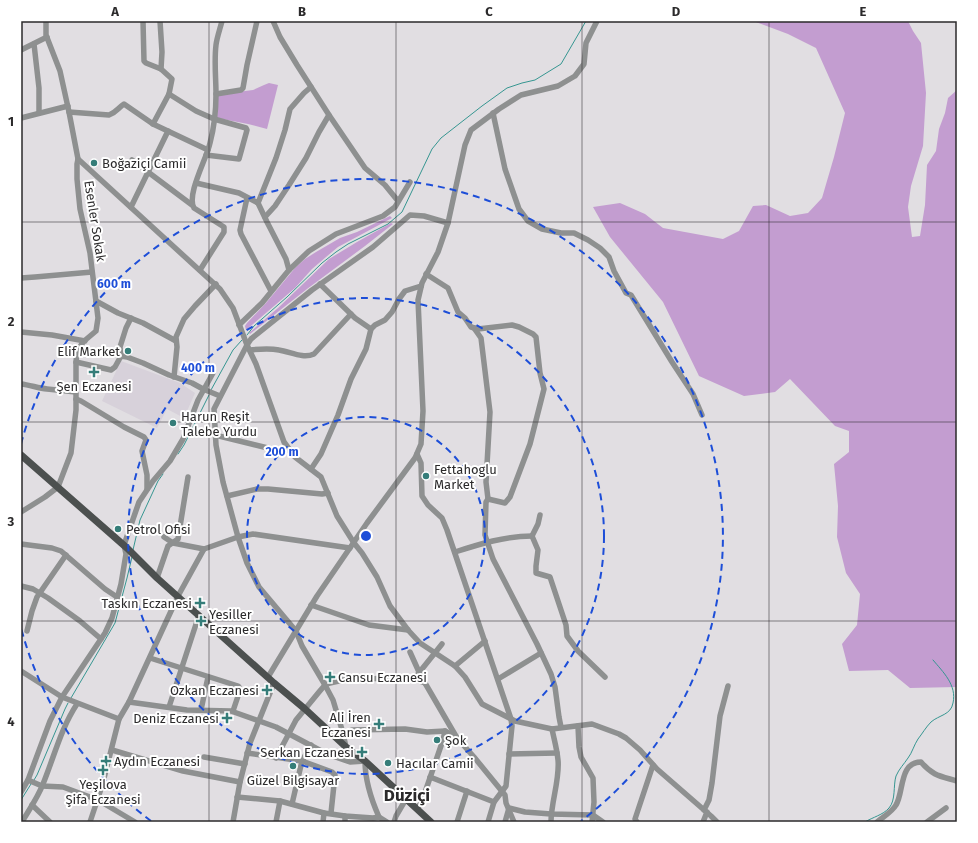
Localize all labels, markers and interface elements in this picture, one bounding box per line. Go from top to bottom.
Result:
text: A [110,4,119,19]
text: B [298,4,306,19]
text: C [485,4,493,19]
text: D [672,4,681,19]
text: E [860,4,867,19]
text: 1 [8,114,14,129]
place label: Boğaziçi Camii [102,156,186,171]
marker: Boğaziçi Camii [89,158,99,168]
street label: Esenler Sokak [81,179,109,263]
text: 600 m [97,277,131,291]
text: 2 [8,314,15,329]
place label: Elif Market [57,344,120,359]
marker: Elif Market [123,346,133,356]
text: 400 m [181,361,215,375]
marker: Şen Eczanesi [89,367,99,377]
place label: Şen Eczanesi [56,379,132,394]
place label: Harun Reşit Talebe Yurdu [181,409,257,439]
marker: Harun Reşit Talebe Yurdu [168,418,178,428]
text: 200 m [265,445,299,459]
place label: Fettahoglu Market [434,462,497,492]
marker: Fettahoglu Market [421,471,431,481]
text: 3 [7,514,15,529]
place label: Petrol Ofisi [126,522,191,537]
marker: Petrol Ofisi [113,524,123,534]
centre of rings [359,529,373,543]
place label: Taskın Eczanesi [102,596,192,611]
marker: Taskın Eczanesi [195,598,205,608]
place label: Yesiller Eczanesi [209,607,259,637]
marker: Yesiller Eczanesi [196,616,206,626]
place label: Cansu Eczanesi [338,670,427,685]
marker: Cansu Eczanesi [325,672,335,682]
place label: Ozkan Eczanesi [170,683,259,698]
marker: Ozkan Eczanesi [262,685,272,695]
place label: Ali İren Eczanesi [321,710,371,740]
place label: Deniz Eczanesi [133,711,219,726]
marker: Deniz Eczanesi [222,713,232,723]
text: 4 [7,714,15,729]
marker: Ali İren Eczanesi [374,719,384,729]
place label: Şok [445,733,467,748]
marker: Şok [432,735,442,745]
place label: Serkan Eczanesi [260,745,354,760]
marker: Serkan Eczanesi [357,747,367,757]
place label: Aydın Eczanesi [114,754,200,769]
marker: Aydın Eczanesi [101,756,111,766]
place label: Hacılar Camii [396,756,474,771]
marker: Hacılar Camii [383,758,393,768]
marker: Güzel Bilgisayar [288,761,298,771]
marker: Yeşilova Şifa Eczanesi [98,765,108,775]
place label: Güzel Bilgisayar [247,773,339,788]
place label: Yeşilova Şifa Eczanesi [65,777,141,807]
district label: Düziçi [384,785,430,806]

